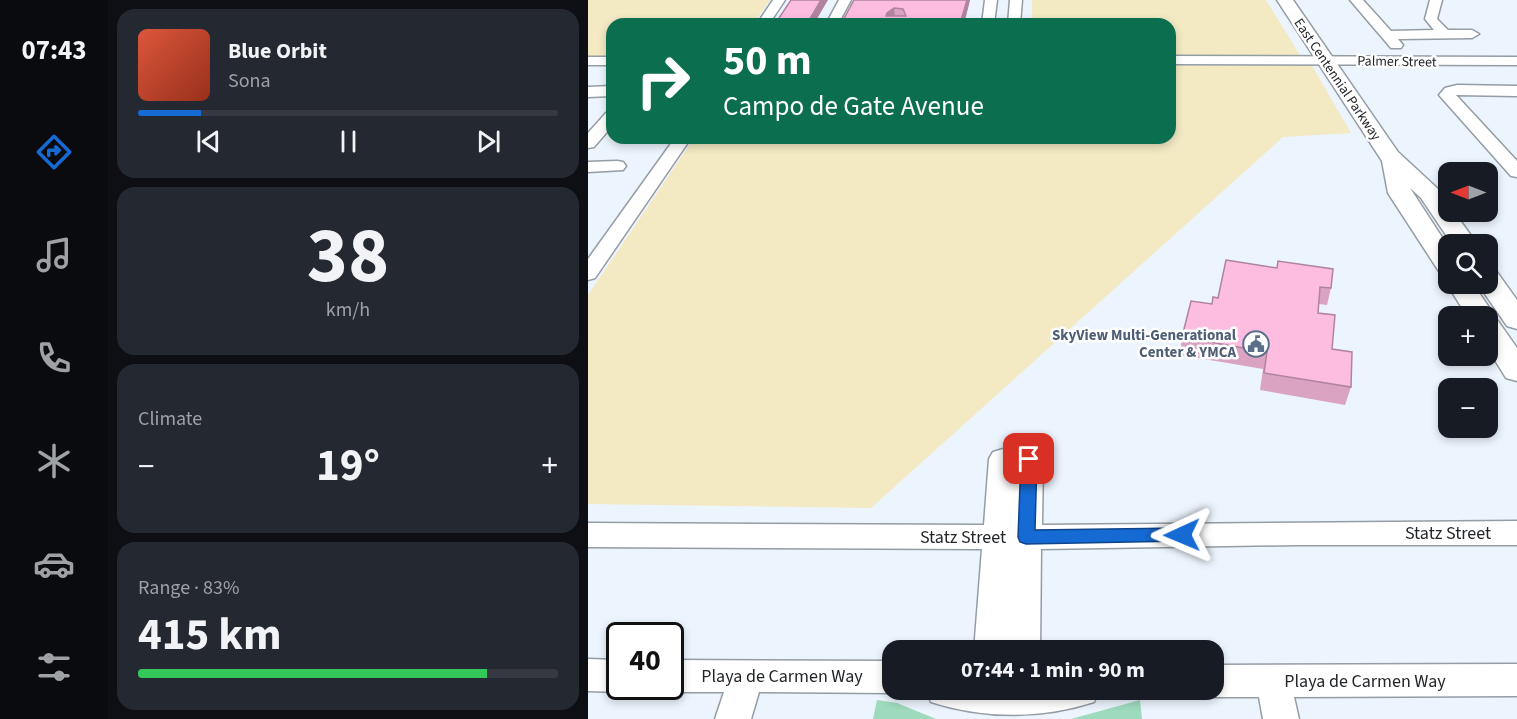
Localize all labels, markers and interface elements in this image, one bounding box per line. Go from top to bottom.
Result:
street label: East Centennial Parkway [1289,14,1386,145]
text: 07:43 [21,31,87,70]
text: 50 m [723,31,812,91]
text: Blue Orbit [228,35,327,67]
icon: right [624,42,702,120]
street label: Palmer Street [1357,51,1437,73]
text: Sona [228,67,271,95]
text: Campo de Gate Avenue [723,87,984,126]
icon: previous [192,125,225,158]
icon: pause [332,125,365,158]
icon: next [472,125,505,158]
icon: directions [33,131,75,173]
north arrow [1438,162,1498,222]
map controls [1438,162,1498,438]
text: 38 [307,201,389,312]
icon: music [33,234,75,276]
button: search [1438,234,1498,294]
text: km/h [326,296,370,324]
button: + [1438,306,1498,366]
place label: SkyView Multi-Generational Center & YMCA [1052,325,1237,363]
public building icon: SkyView Multi-Generational Center & YMCA [1241,329,1271,359]
icon: phone [33,337,75,379]
button: − [1438,378,1498,438]
text: Climate [138,405,202,433]
pin [1003,433,1054,484]
text: 19° [316,434,380,498]
icon: climate [33,440,75,482]
icon: arrive [1012,442,1045,475]
text: − [138,443,154,490]
text: + [542,443,558,490]
position arrow [1150,503,1214,567]
street label: Statz Street [1405,521,1491,546]
street label: Statz Street [920,525,1006,550]
icon: car [33,543,75,585]
text: Range · 83% [138,574,239,602]
text: 415 km [138,603,282,667]
speed limit sign: 40 [606,622,684,700]
icon: filters [33,646,75,688]
text: 07:44 · 1 min · 90 m [961,654,1145,686]
street label: Playa de Carmen Way [701,664,863,689]
street label: Playa de Carmen Way [1284,669,1446,694]

